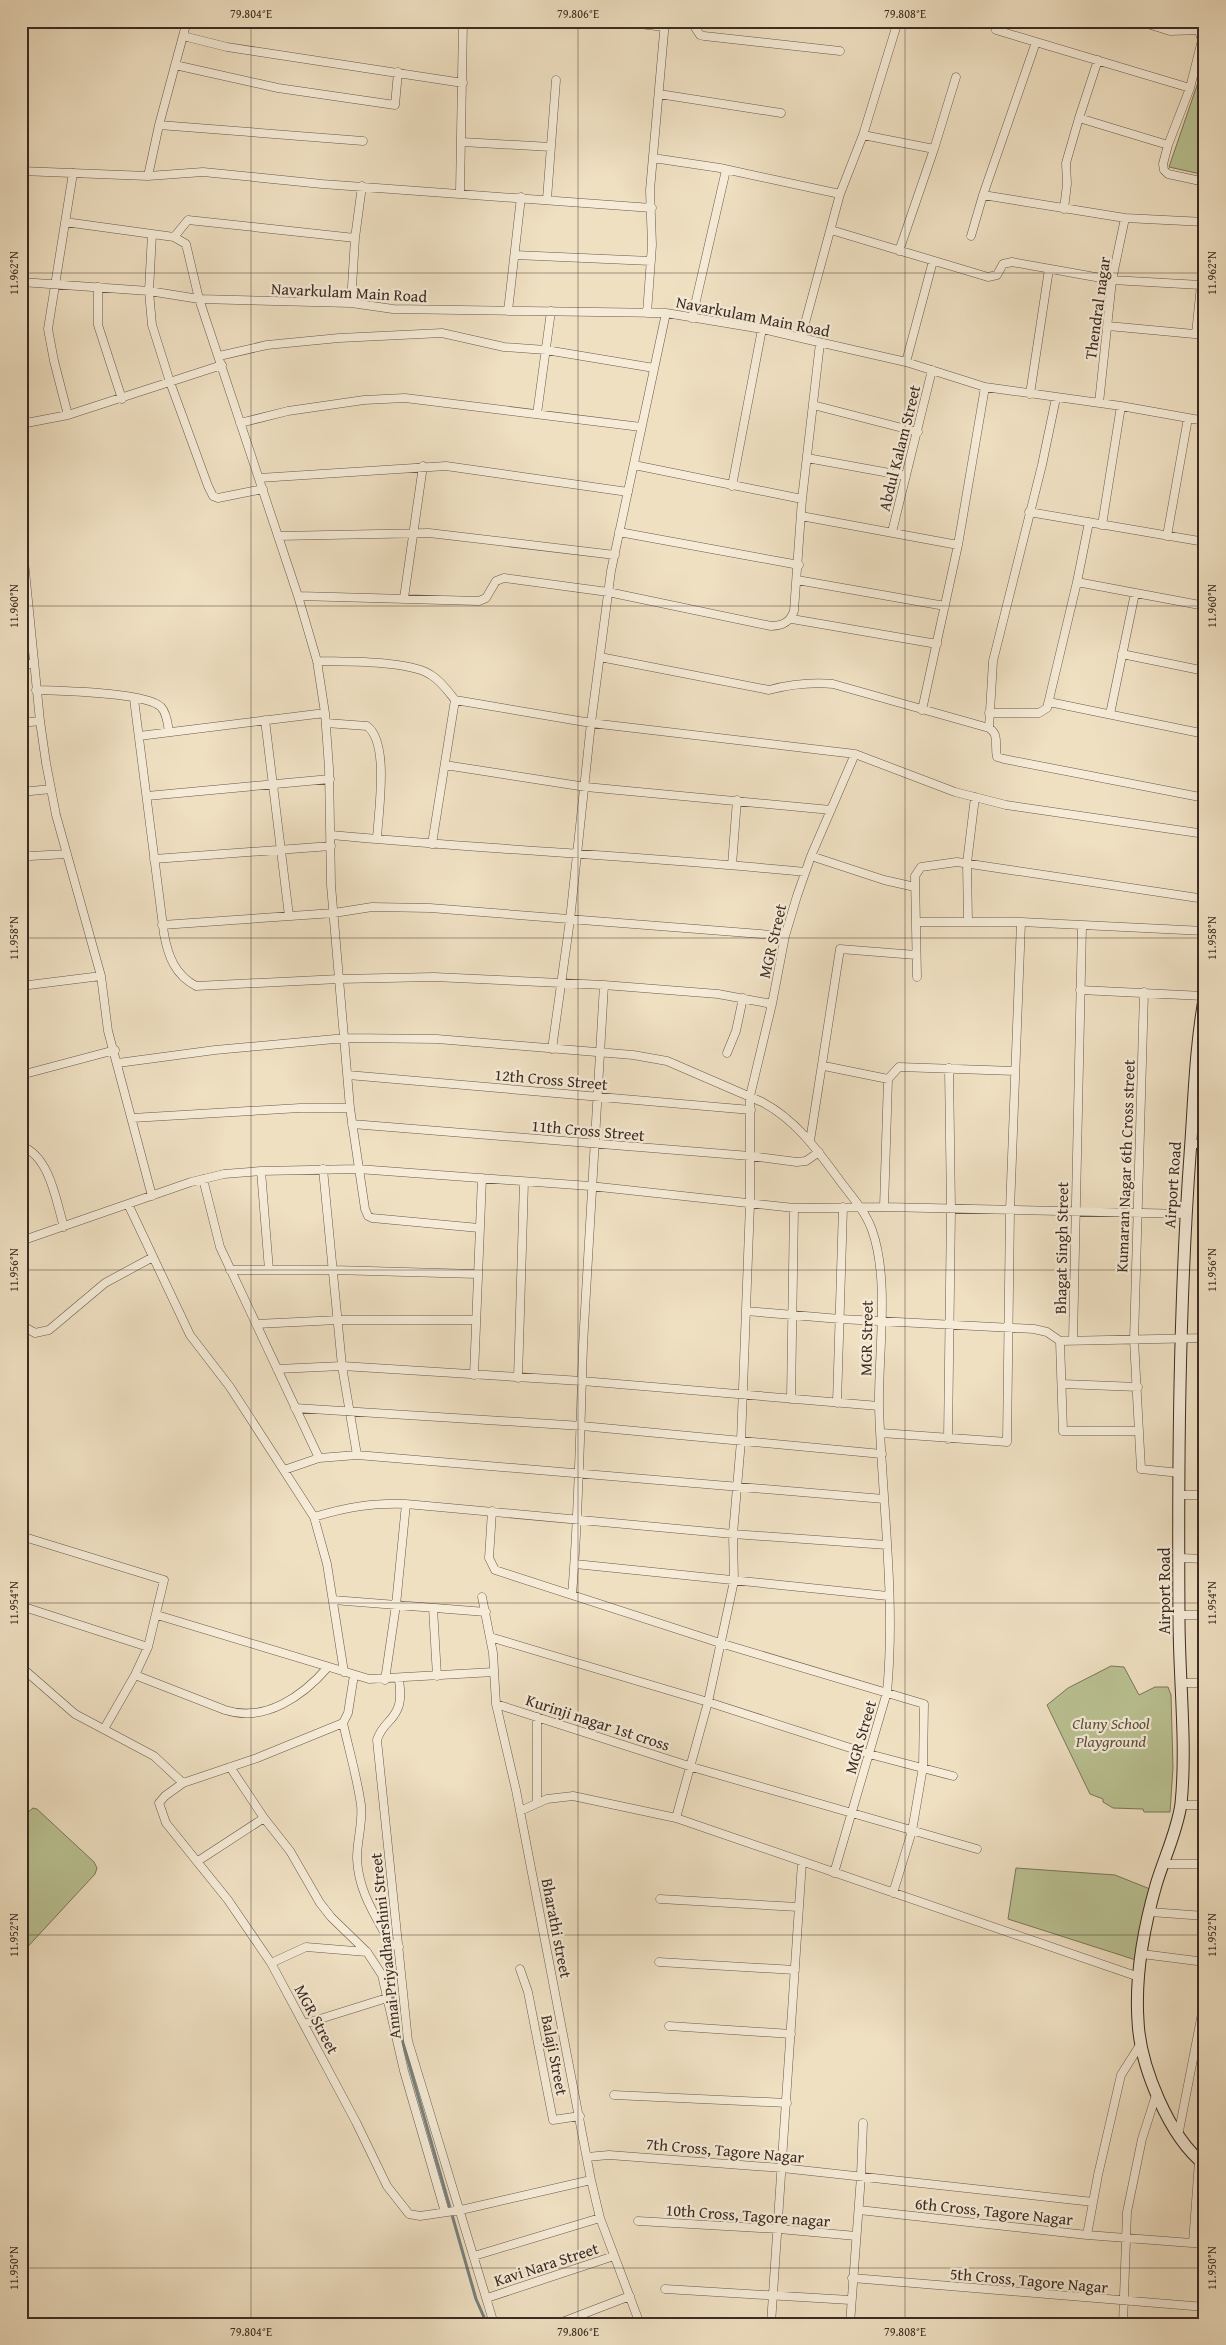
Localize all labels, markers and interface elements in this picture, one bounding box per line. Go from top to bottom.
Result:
text: 79.804°E [230,5,272,22]
text: 79.806°E [557,5,599,22]
text: 79.808°E [884,5,926,22]
text: 11.962°N [5,251,22,295]
text: 11.962°N [1203,251,1220,295]
street label: Thendral nagar [1078,255,1116,361]
street label: Navarkulam Main Road [270,276,428,308]
street label: Navarkulam Main Road [674,289,832,343]
street label: Abdul Kalam Street [872,382,926,514]
text: 11.960°N [5,584,22,628]
text: 11.960°N [1203,584,1220,628]
street label: MGR Street [752,901,792,981]
text: 11.958°N [5,916,22,960]
text: 11.958°N [1203,916,1220,960]
street label: Kumaran Nagar 6th Cross street [1109,1059,1141,1273]
street label: 12th Cross Street [493,1062,609,1096]
street label: 11th Cross Street [530,1113,646,1147]
street label: Airport Road [1157,1140,1187,1229]
street label: Bhagat Singh Street [1048,1181,1074,1314]
text: 11.956°N [5,1248,22,1292]
text: 11.956°N [1203,1248,1220,1292]
street label: MGR Street [853,1300,879,1376]
street label: Airport Road [1152,1547,1176,1634]
text: 11.954°N [5,1581,22,1625]
text: 11.954°N [1203,1581,1220,1625]
street label: Kurinji nagar 1st cross [523,1687,673,1757]
street label: MGR Street [838,1697,882,1777]
park label: Cluny School Playground [1072,1711,1150,1753]
street label: Annai Priyadharshini Street [363,1851,407,2040]
street label: Bharathi street [536,1876,579,1980]
text: 11.952°N [5,1913,22,1957]
text: 11.952°N [1203,1913,1220,1957]
street label: MGR Street [289,1980,346,2058]
street label: Balaji Street [535,2013,575,2098]
street label: 7th Cross, Tagore Nagar [645,2131,806,2169]
street label: 6th Cross, Tagore Nagar [914,2191,1075,2231]
street label: 10th Cross, Tagore nagar [665,2197,832,2233]
street label: Kavi Nara Street [491,2236,602,2292]
text: 11.950°N [5,2246,22,2290]
text: 11.950°N [1203,2246,1220,2290]
street label: 5th Cross, Tagore Nagar [949,2261,1110,2299]
text: 79.804°E [230,2323,272,2340]
text: 79.806°E [557,2323,599,2340]
text: 79.808°E [884,2323,926,2340]

